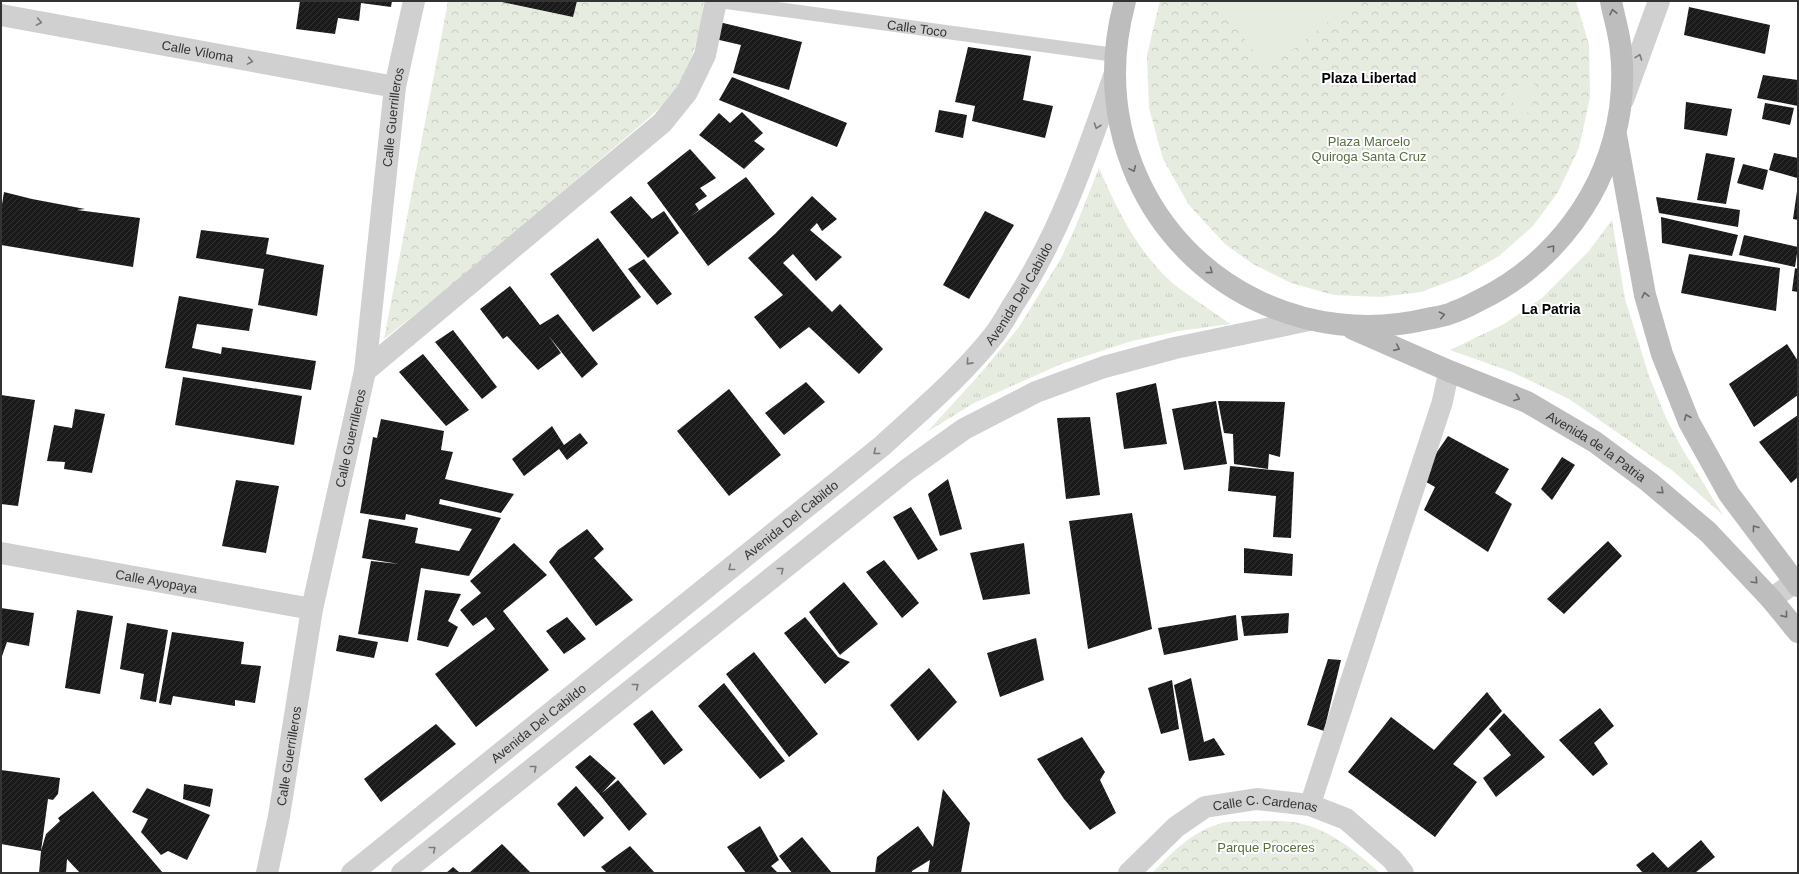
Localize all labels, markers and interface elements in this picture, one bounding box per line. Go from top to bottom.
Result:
one-way arrow [1610,9,1618,15]
one-way arrow [36,17,42,26]
street label: Calle Toco [886,17,948,40]
street label: Calle Viloma [160,38,236,66]
one-way arrow [1634,53,1642,60]
one-way arrow [247,56,253,64]
street label: Calle Guerrilleros [380,65,407,168]
district label: Plaza Libertad [1322,70,1416,86]
one-way arrow [1093,122,1101,129]
park label: Plaza Marcelo Quiroga Santa Cruz [1312,134,1426,164]
one-way arrow [1128,164,1136,172]
street label: Avenida Del Cabildo [982,240,1056,348]
one-way arrow [1547,245,1554,253]
one-way arrow [1206,266,1213,274]
one-way arrow [1642,291,1650,298]
district label: La Patria [1521,301,1581,317]
one-way arrow [1439,312,1445,320]
one-way arrow [1393,343,1400,351]
one-way arrow [967,357,974,365]
street label: Calle Guerrilleros [332,387,369,489]
one-way arrow [1512,393,1520,401]
street label: Avenida de la Patria [1544,408,1649,485]
one-way arrow [1684,414,1692,421]
one-way arrow [873,447,880,454]
street label: Avenida Del Cabildo [740,477,841,563]
one-way arrow [1656,487,1663,494]
one-way arrow [1752,526,1759,533]
one-way arrow [728,564,735,571]
street label: Calle Ayopaya [114,567,199,596]
one-way arrow [777,568,784,575]
one-way arrow [1750,576,1757,584]
one-way arrow [1780,611,1787,618]
street label: Avenida Del Cabildo [488,681,589,766]
one-way arrow [631,684,638,691]
street label: Calle Guerrilleros [274,705,304,807]
one-way arrow [530,765,537,772]
street label: Calle C. Cardenas [1212,792,1321,816]
park label: Parque Proceres [1217,840,1315,855]
one-way arrow [428,846,435,853]

